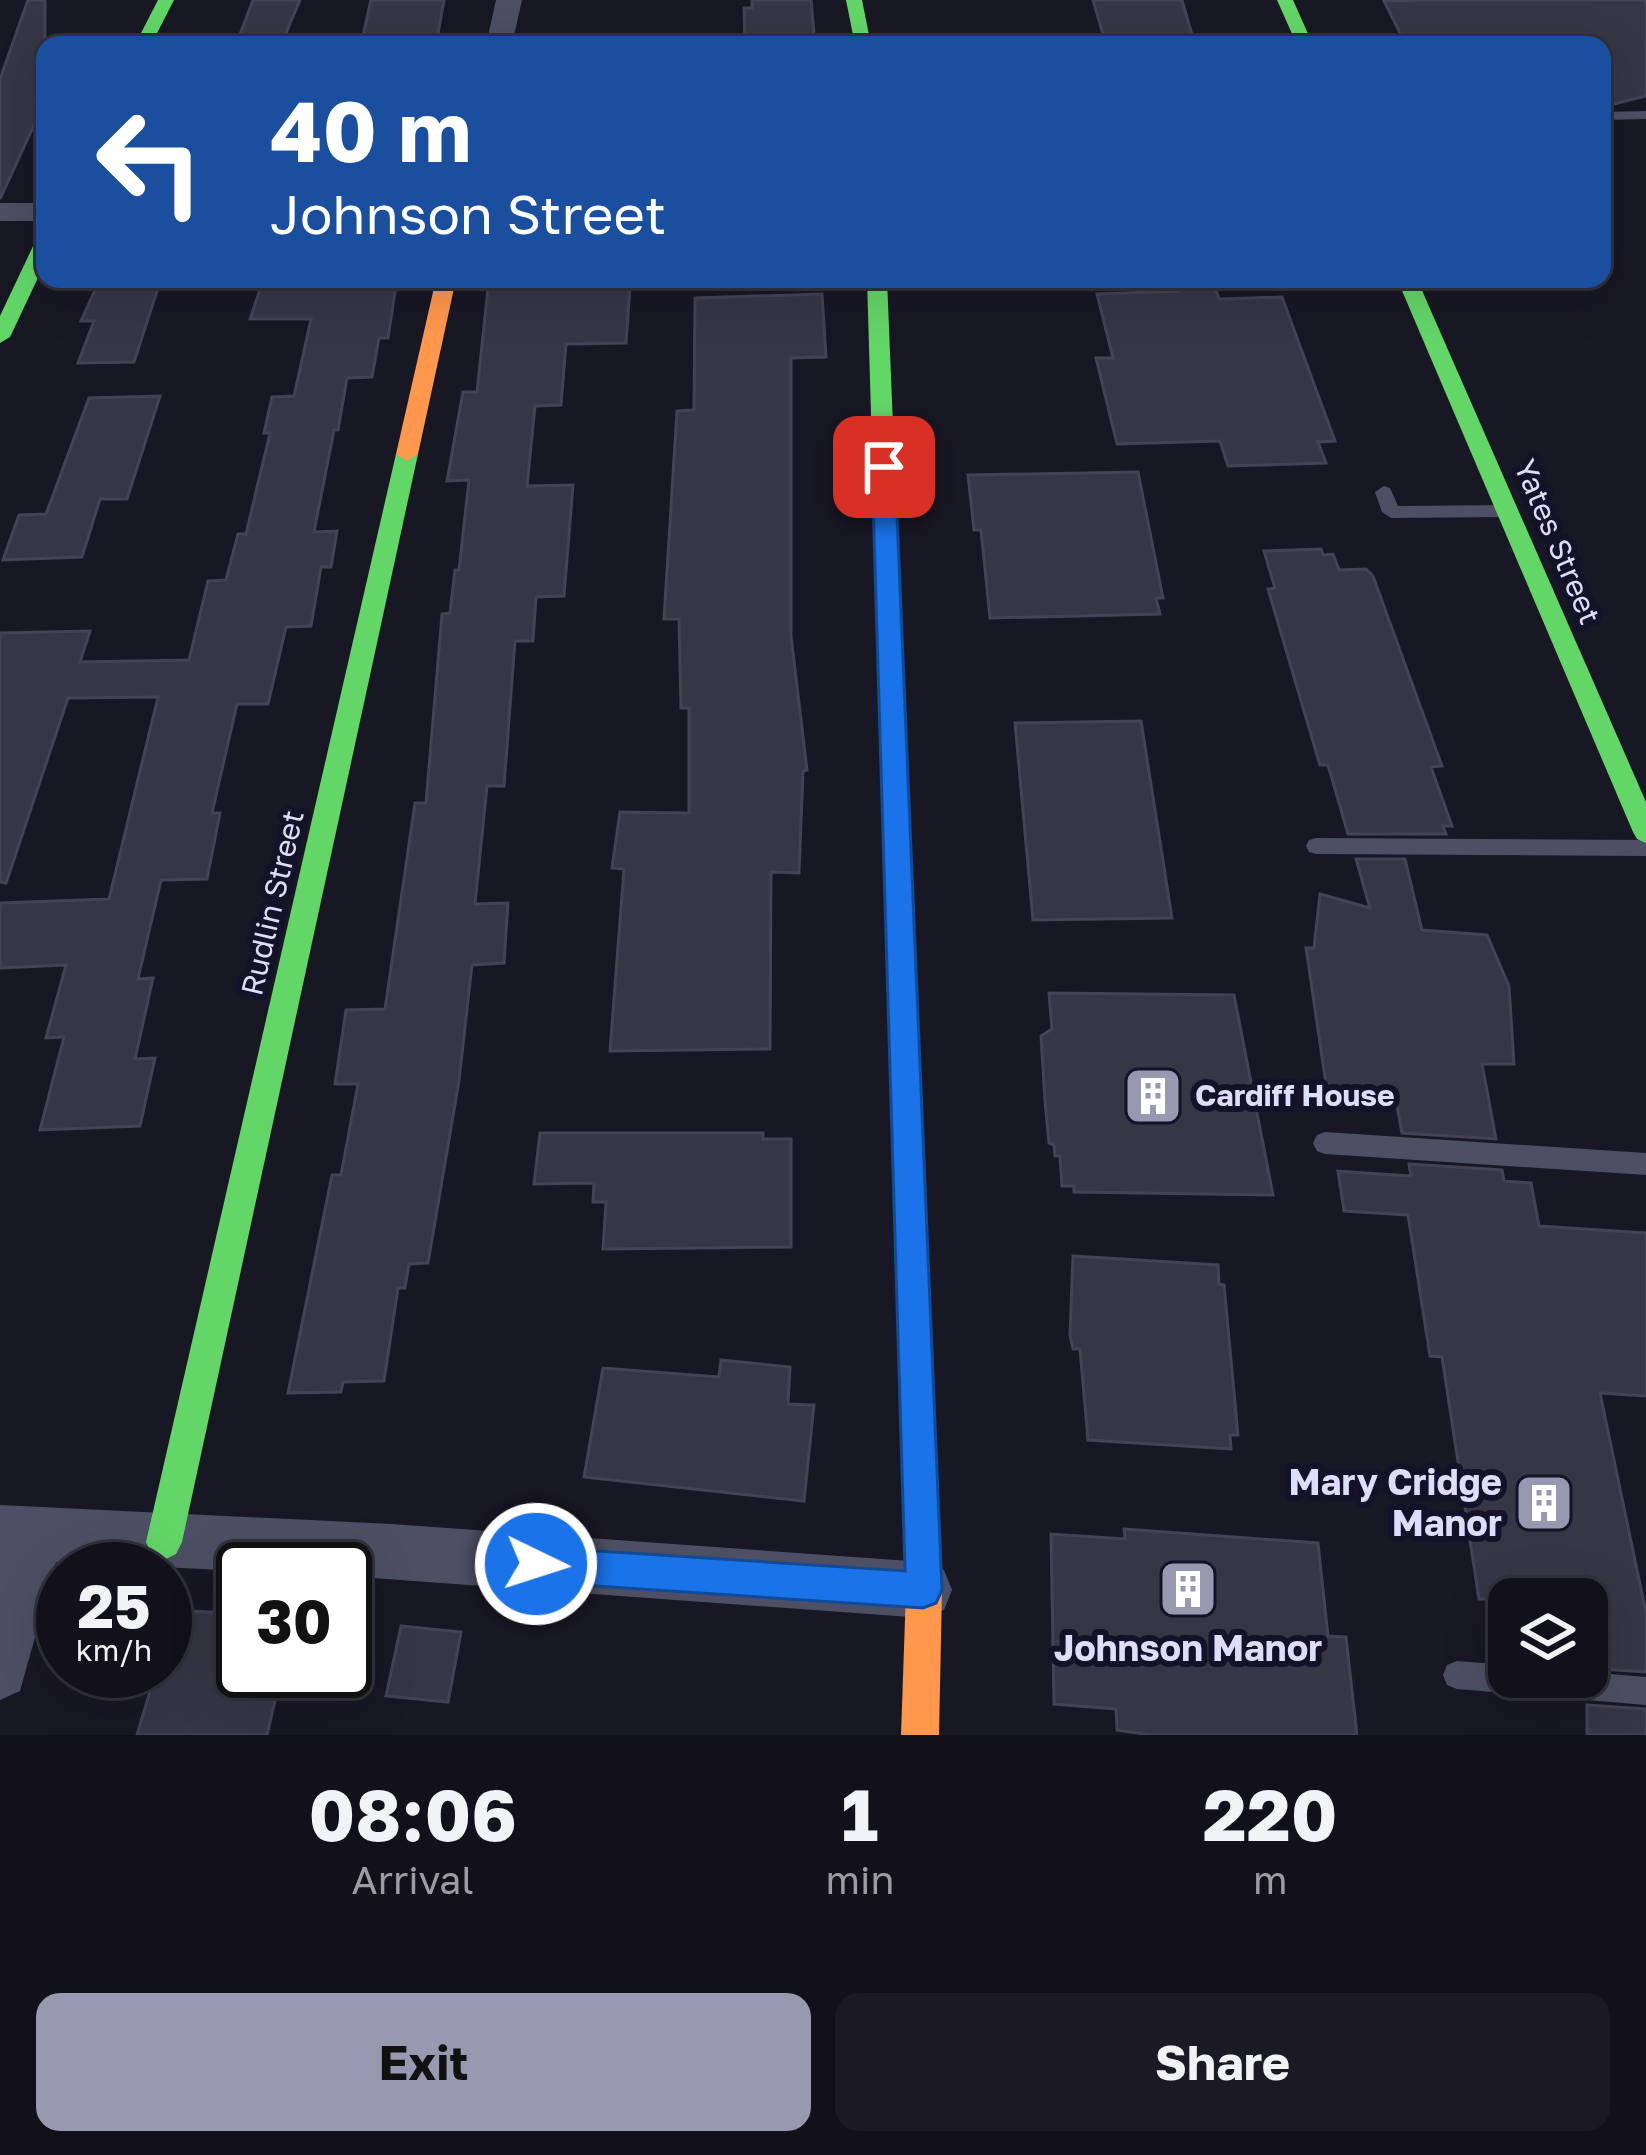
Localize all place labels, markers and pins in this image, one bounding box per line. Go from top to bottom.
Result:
pin [833,416,935,518]
building icon: Cardiff House [1122,1065,1184,1127]
place label: Cardiff House [1195,1077,1395,1113]
place label: Mary Cridge Manor [1289,1460,1502,1544]
building icon: Mary Cridge Manor [1513,1472,1575,1534]
building icon: Johnson Manor [1157,1558,1219,1620]
place label: Johnson Manor [1054,1626,1322,1669]

